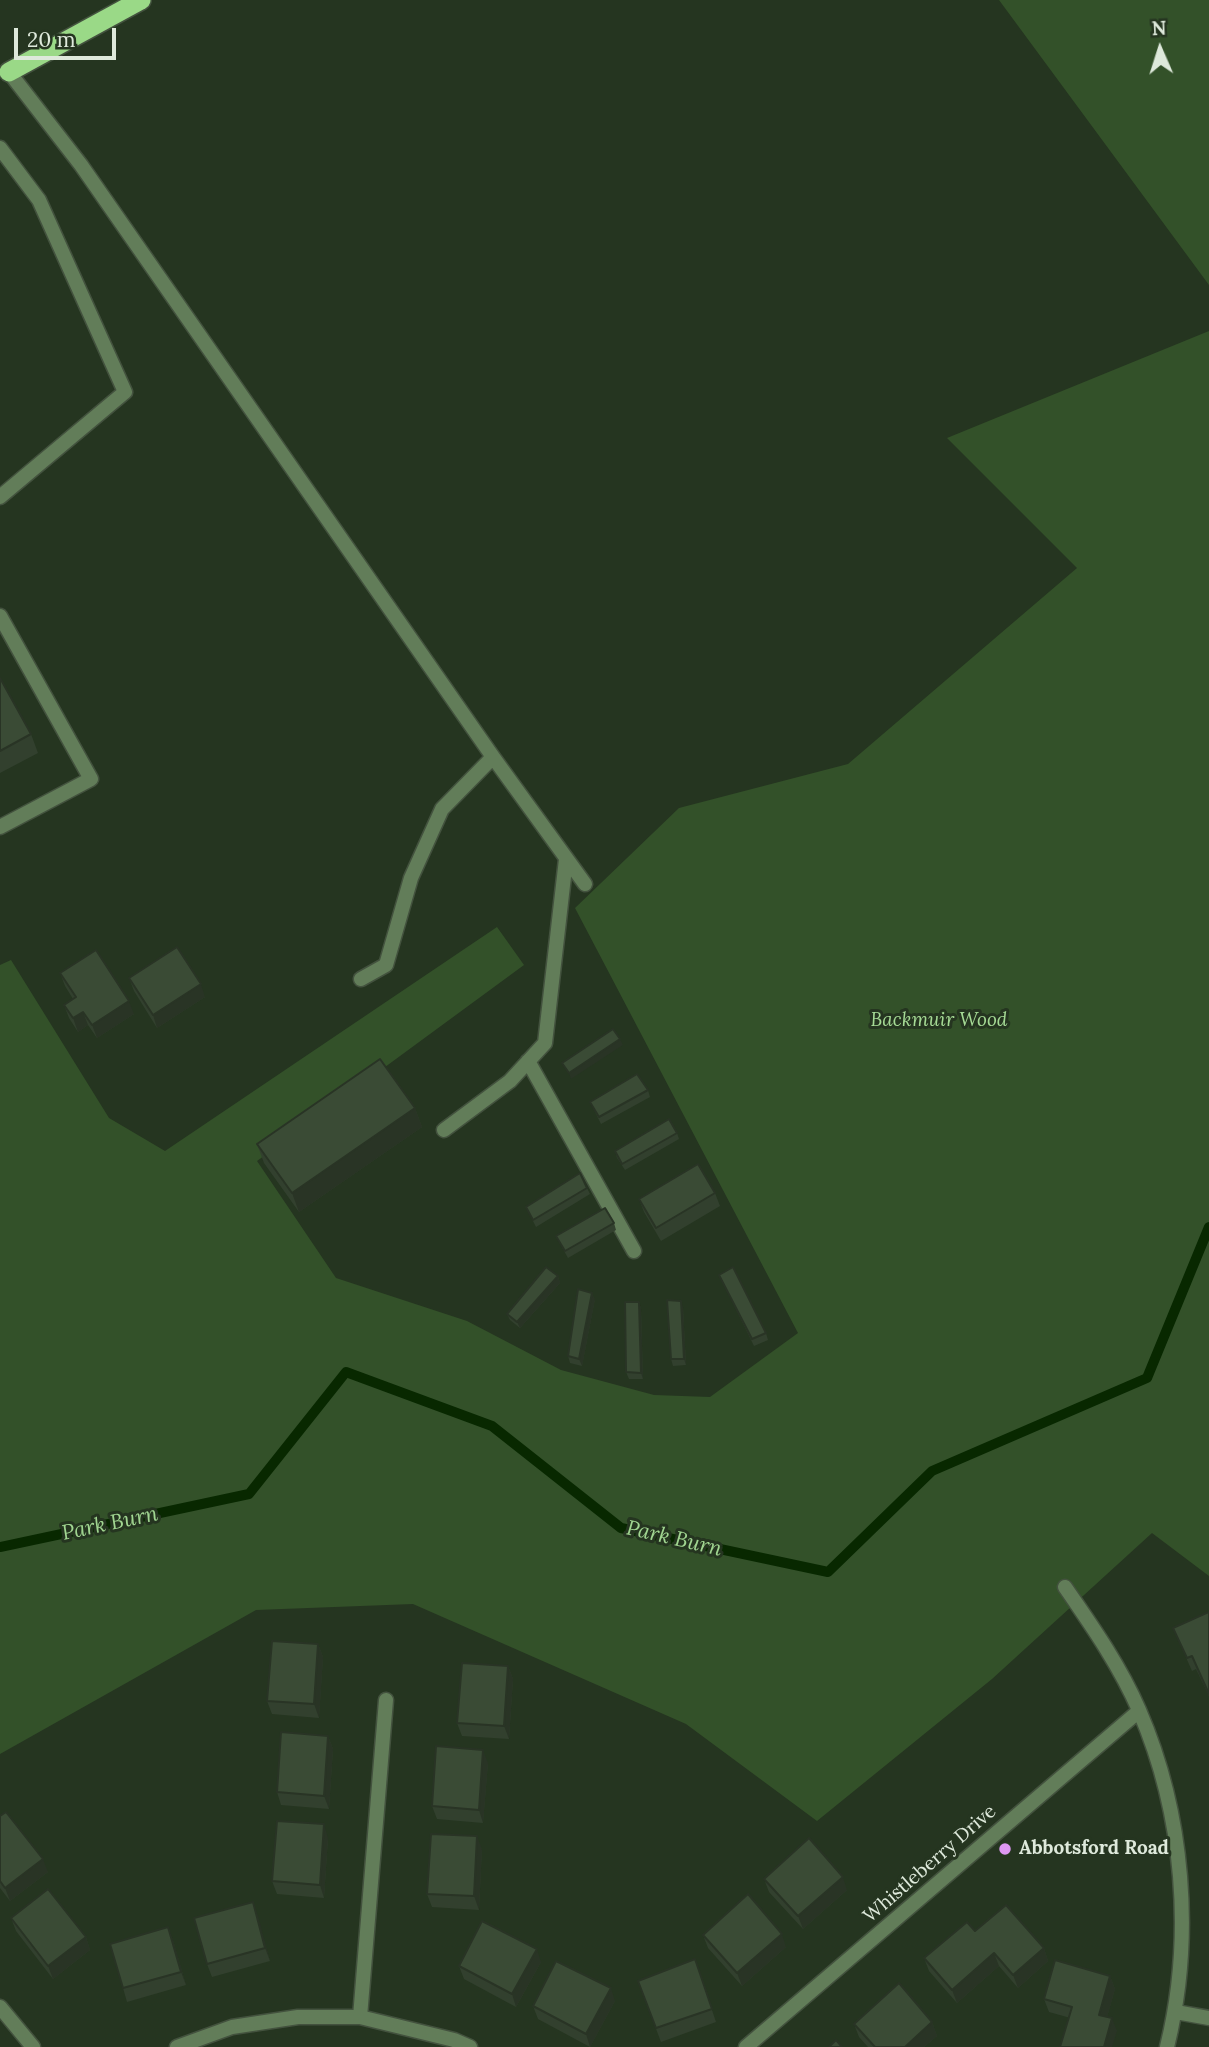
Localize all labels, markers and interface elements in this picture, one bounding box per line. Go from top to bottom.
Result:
scale bar [18,14,119,58]
north arrow [1125,14,1195,84]
text: N [1151,16,1167,40]
text: 20 m [27,26,76,53]
park label: Backmuir Wood [871,1010,1007,1032]
water label: Park Burn [60,1502,160,1546]
water label: Park Burn [624,1516,724,1562]
street label: Whistleberry Drive [859,1800,1001,1928]
place label: Abbotsford Road [1019,1838,1169,1860]
marker: Abbotsford Road [997,1841,1013,1857]

